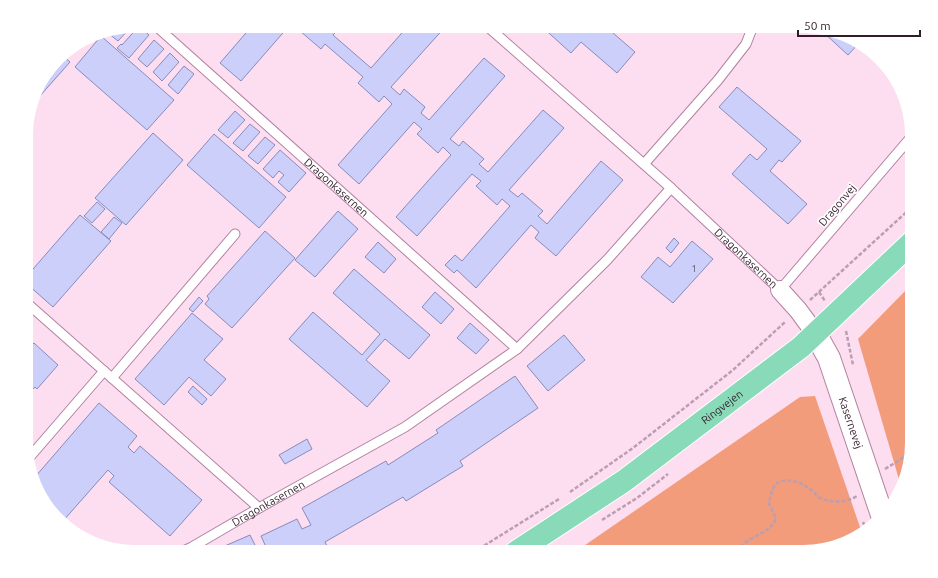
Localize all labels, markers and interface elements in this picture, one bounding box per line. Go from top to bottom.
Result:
scale bar [798,12,920,38]
text: 50 m [804,19,831,32]
street label: Dragonkasernen [302,156,371,219]
street label: Dragonvej [816,182,858,228]
street label: Dragonkasernen [712,226,780,291]
house number: 1 [691,264,697,274]
street label: Ringvejen [699,387,745,426]
street label: Kasernevej [837,395,865,450]
street label: Dragonkasernen [230,478,307,528]

